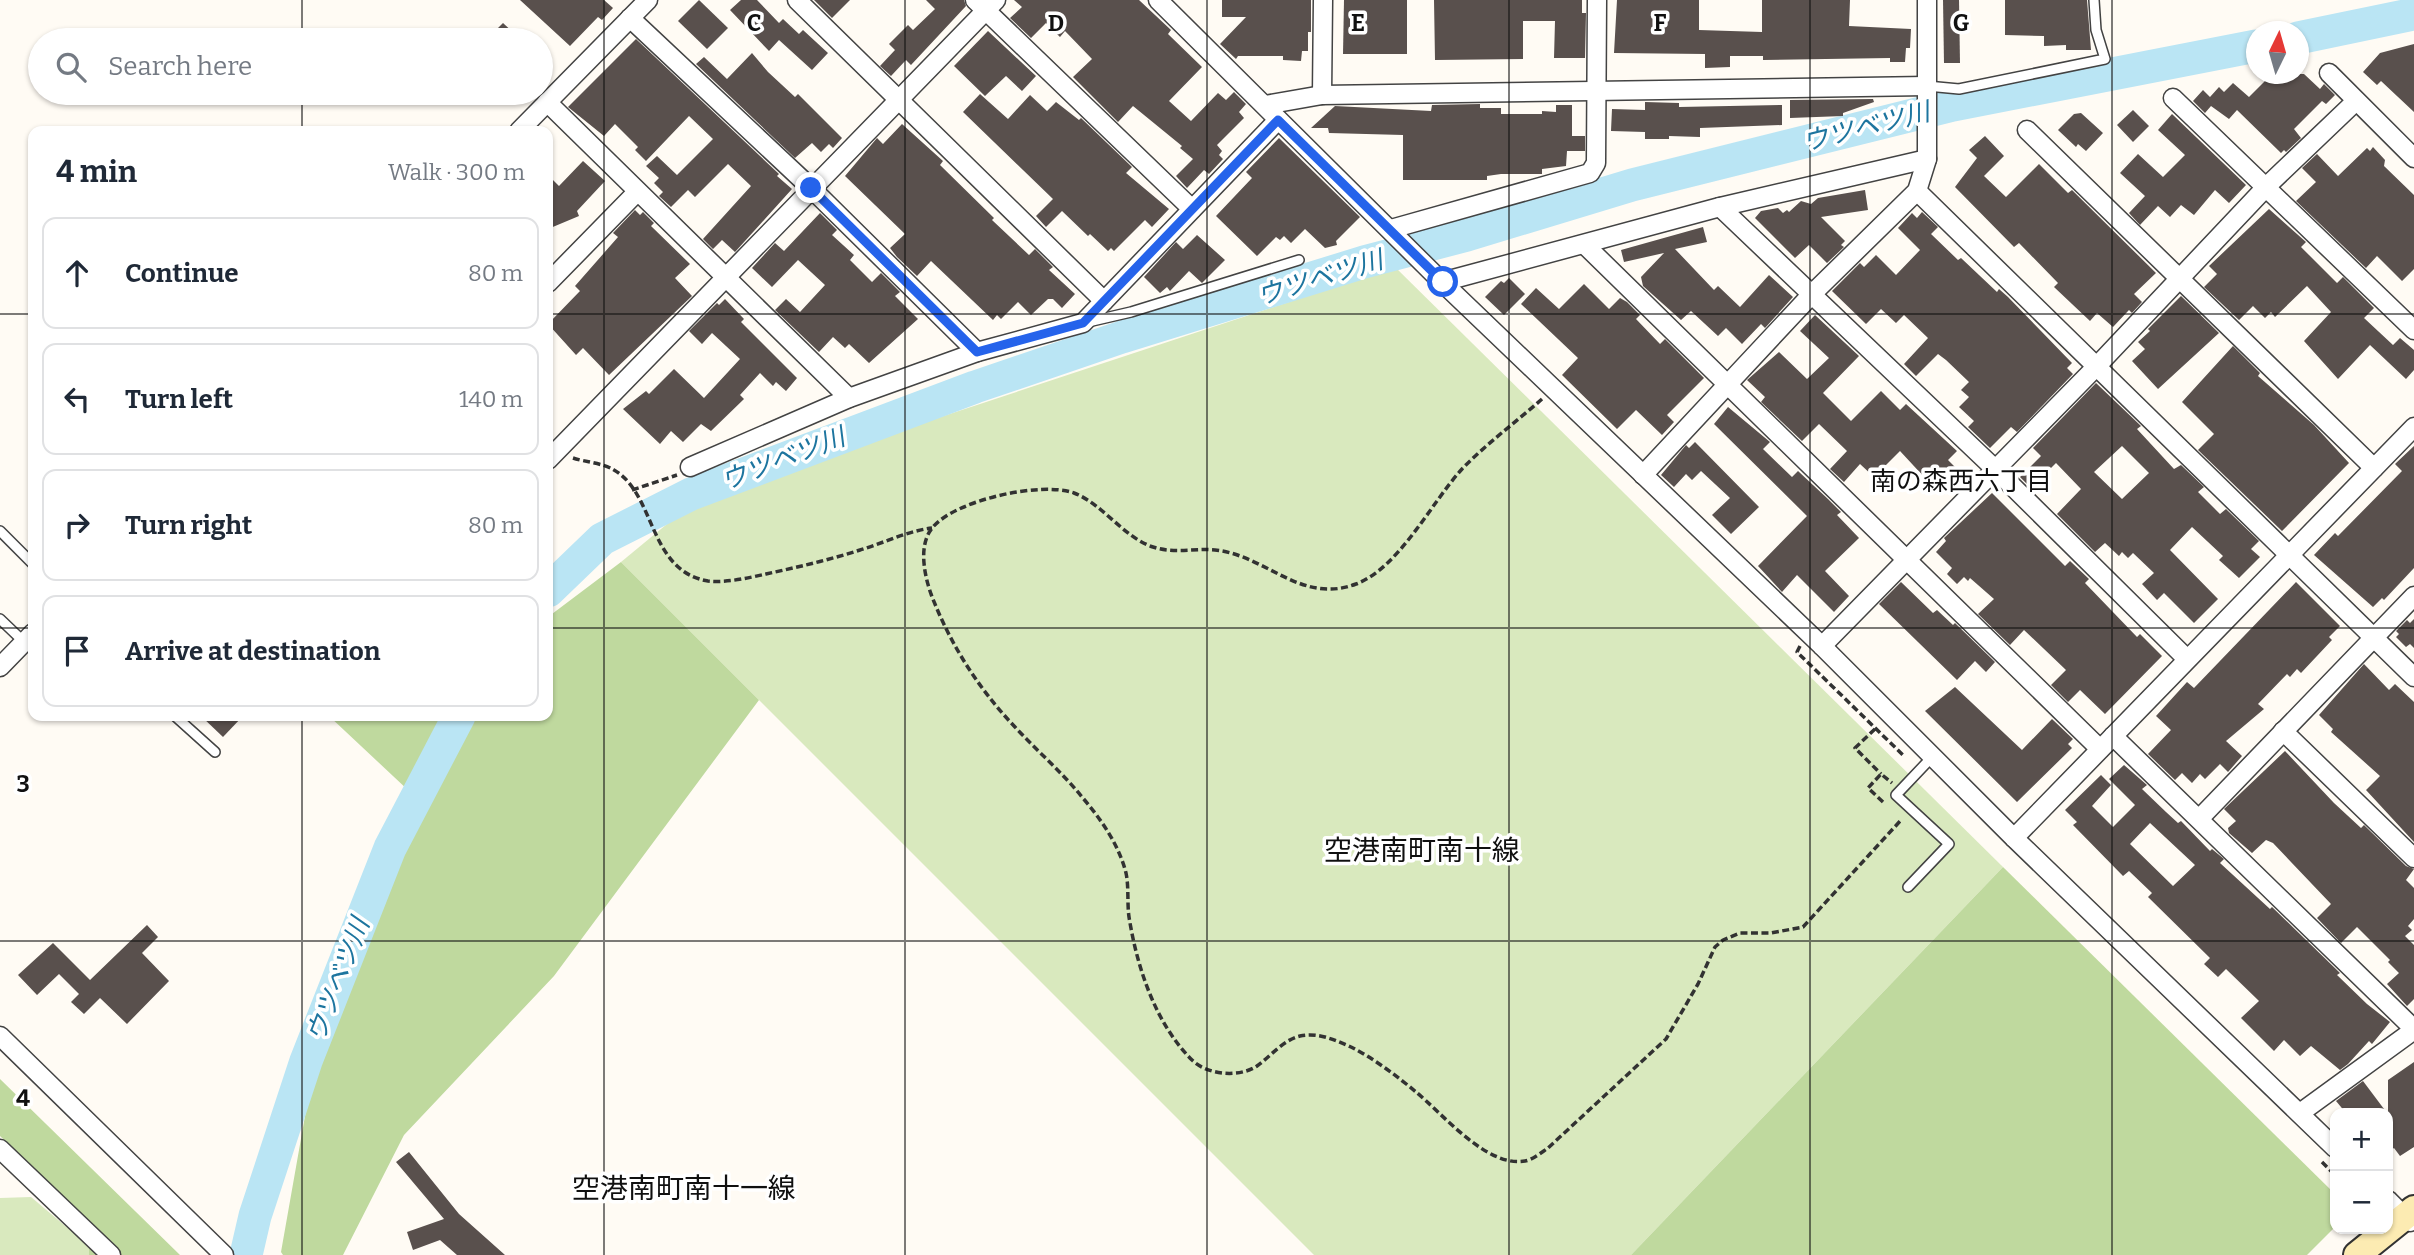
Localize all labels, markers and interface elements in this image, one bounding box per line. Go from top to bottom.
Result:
text: C [747,9,761,37]
text: D [1048,9,1064,37]
text: E [1351,9,1365,37]
text: F [1654,9,1667,37]
text: G [1953,9,1970,37]
north arrow [2246,21,2309,84]
search box [28,28,553,105]
icon: search [52,48,90,86]
text: Search here [108,51,252,82]
water label: ウツベツ川 [1799,96,1936,158]
text: 4 min [56,154,137,190]
text: Walk · 300 m [388,158,525,186]
route end [795,172,826,203]
water label: ウツベツ川 [1253,243,1390,312]
icon: ahead [58,254,96,292]
text: Continue [125,258,239,289]
text: 80 m [468,259,523,287]
route start [1427,266,1458,297]
icon: left [58,380,96,418]
text: Turn left [125,384,233,415]
text: 140 m [459,385,523,413]
water label: ウツベツ川 [717,420,852,497]
district label: 南の森西六丁目 [1870,466,2052,497]
icon: right [58,506,96,544]
text: Turn right [125,510,252,541]
text: 80 m [468,511,523,539]
icon: arrive [58,632,96,670]
text: Arrive at destination [125,636,380,667]
text: 3 [16,770,30,798]
district label: 空港南町南十線 [1324,834,1520,867]
water label: ウツベツ川 [300,911,377,1046]
text: 4 [16,1084,30,1112]
map controls [2330,1108,2393,1234]
button: + [2330,1108,2393,1171]
button: − [2330,1171,2393,1234]
district label: 空港南町南十一線 [572,1172,796,1205]

